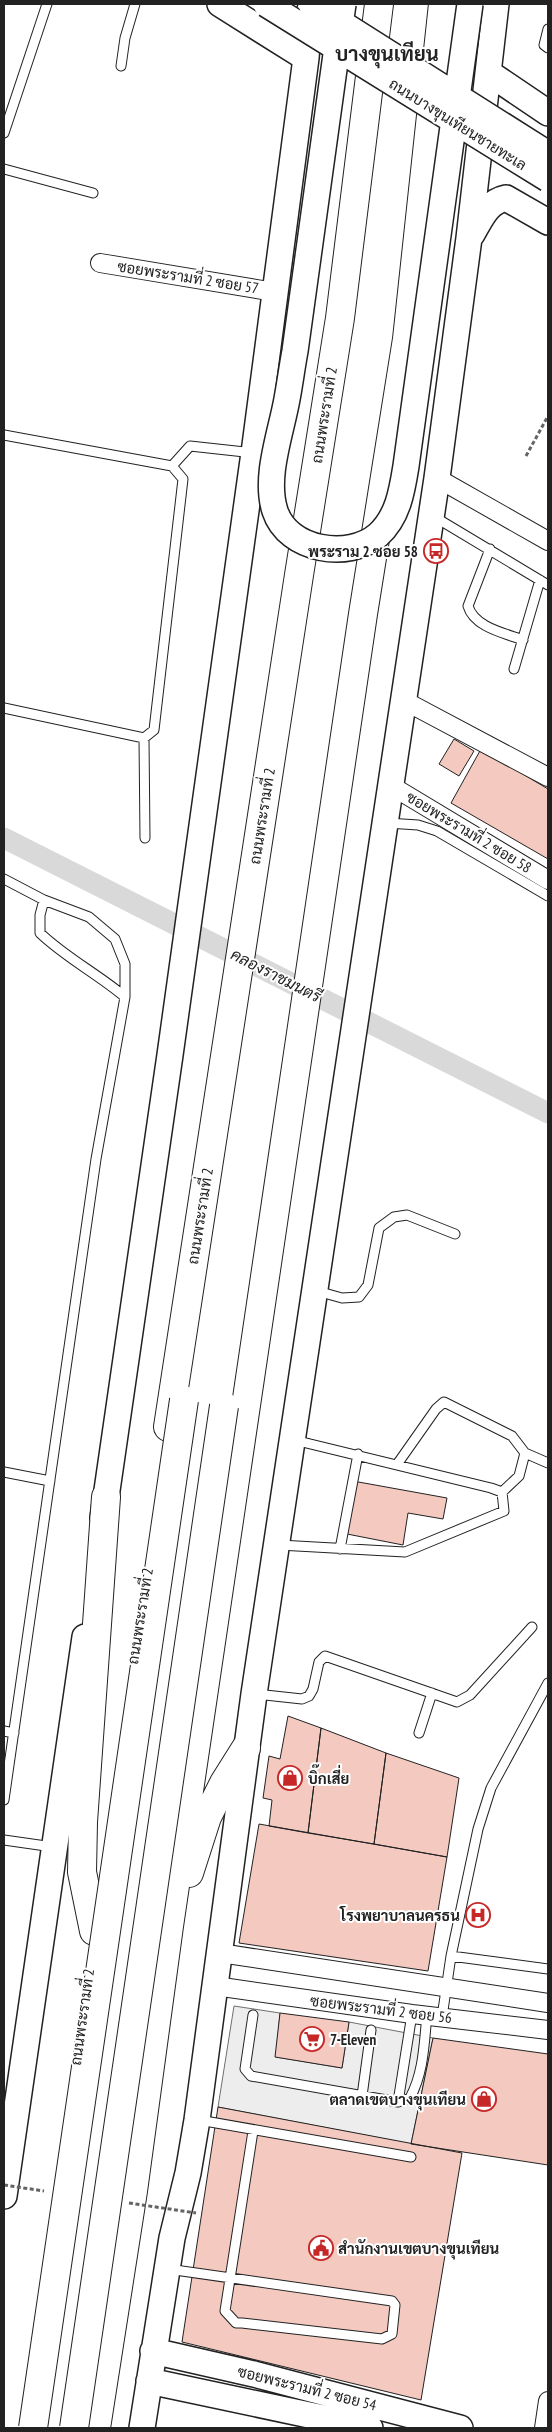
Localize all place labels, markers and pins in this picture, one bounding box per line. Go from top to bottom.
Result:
bus stop icon: พระราม 2 ซอย 58 [423,538,449,564]
place label: พระราม 2 ซอย 58 [308,542,418,561]
place label: บิ๊กเสี่ย [308,1764,349,1788]
shop icon: บิ๊กเสี่ย [277,1765,303,1791]
hospital icon: โรงพยาบาลนครธน [465,1902,491,1928]
place label: โรงพยาบาลนครธน [339,1905,460,1925]
supermarket icon: 7-Eleven [299,2026,325,2052]
place label: 7-Eleven [330,2030,377,2049]
shop icon: ตลาดเขตบางขุนเทียน [471,2086,497,2112]
place label: ตลาดเขตบางขุนเทียน [329,2090,466,2111]
public building icon: สำนักงานเขตบางขุนเทียน [308,2235,334,2261]
place label: สำนักงานเขตบางขุนเทียน [338,2239,500,2260]

